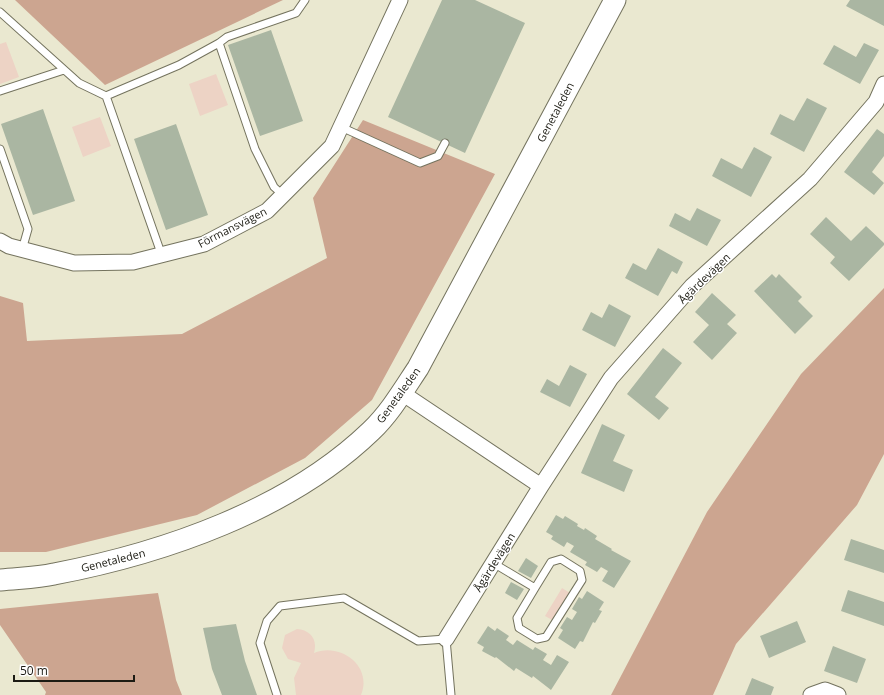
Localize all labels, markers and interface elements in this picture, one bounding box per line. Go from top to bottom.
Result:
street label: Genetaleden [533,79,577,145]
street label: Förmansvägen [195,203,269,251]
street label: Ågärdevägen [675,249,733,307]
street label: Genetaleden [373,364,423,426]
street label: Ågärdevägen [470,530,518,594]
street label: Genetaleden [79,545,147,575]
scale bar [14,657,134,683]
text: 50 m [20,662,48,679]

